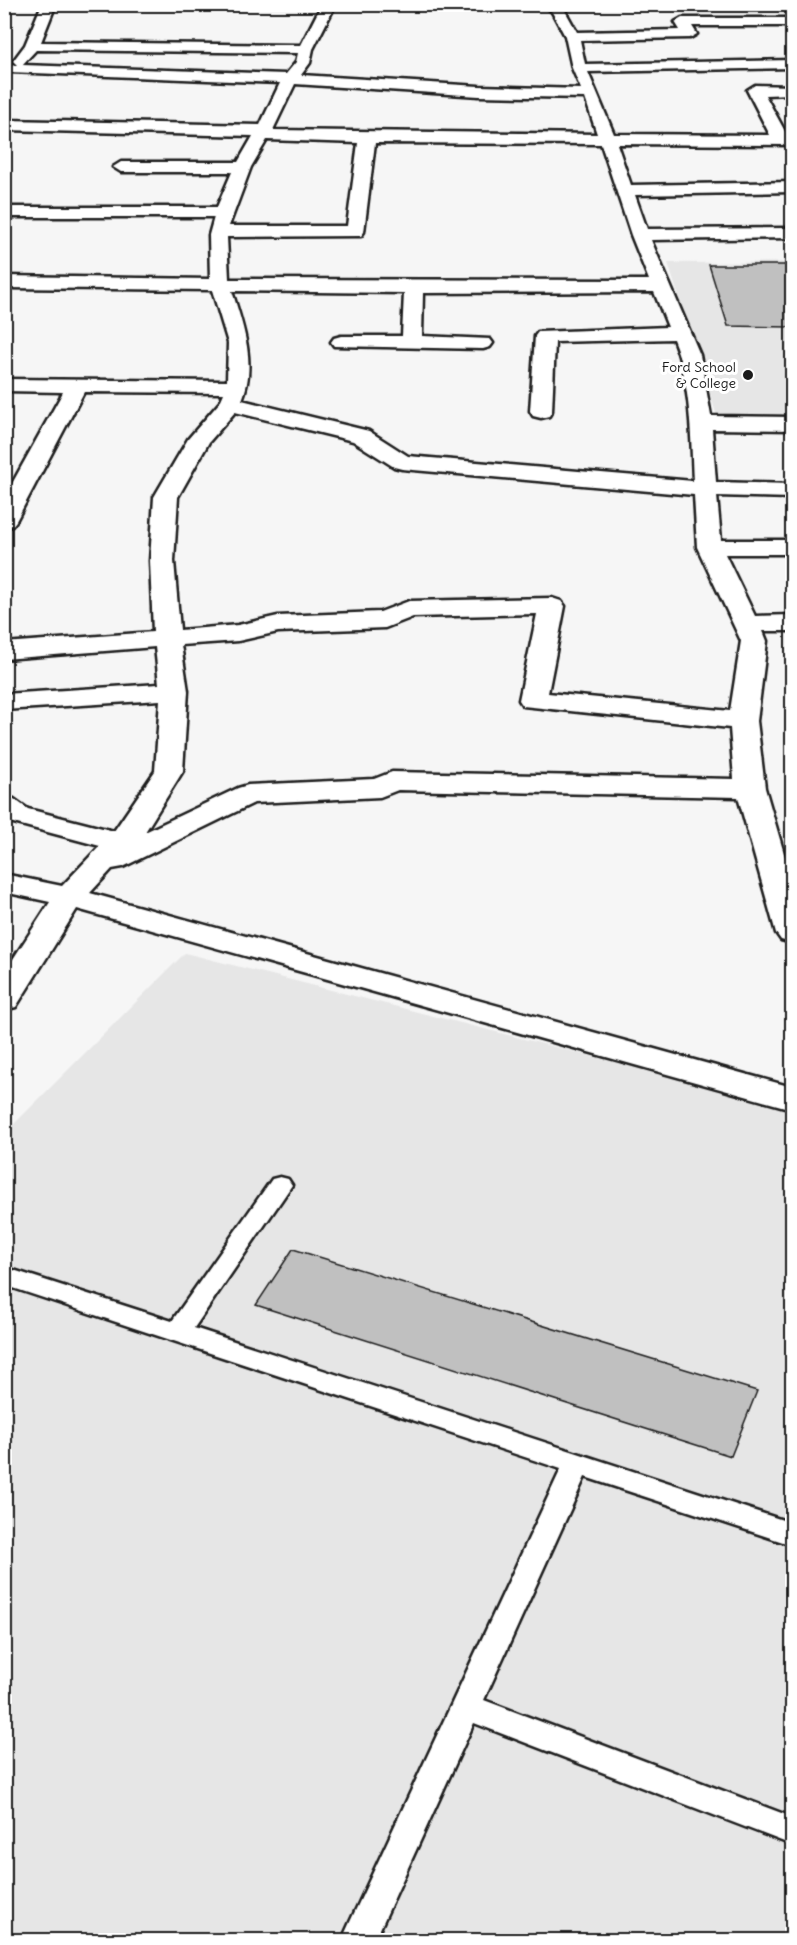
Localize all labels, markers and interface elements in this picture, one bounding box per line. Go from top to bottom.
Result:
place label: Ford School & College [662,358,736,392]
marker: Ford School & College [741,368,755,382]

